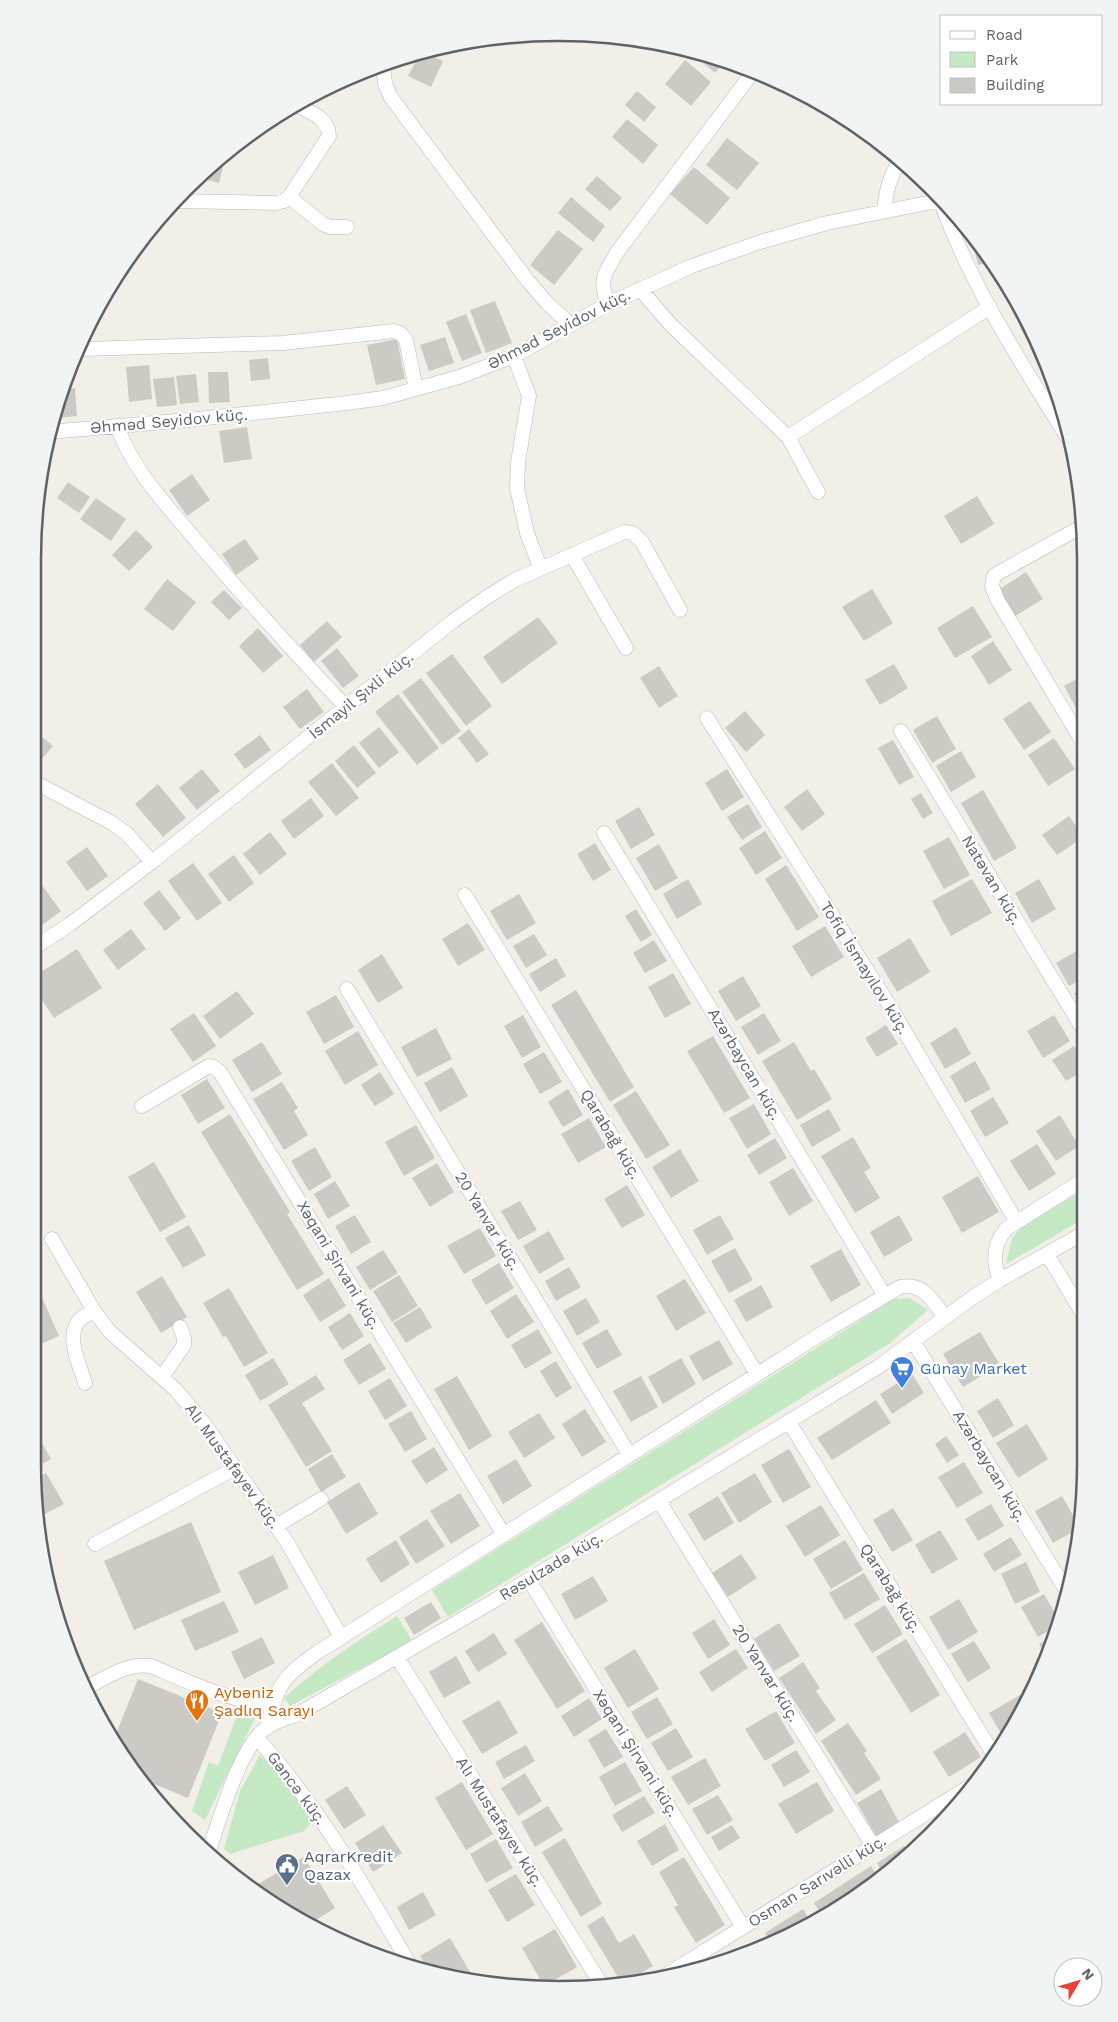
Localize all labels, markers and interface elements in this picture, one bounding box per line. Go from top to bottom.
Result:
legend [940,15,1103,105]
text: Road [986,26,1023,44]
text: Park [986,51,1019,69]
text: Building [986,76,1044,94]
street label: Əhməd Seyidov küç. [484,285,634,373]
street label: Əhməd Seyidov küç. [89,405,249,437]
street label: İsmayil Şıxli küç. [305,647,417,743]
street label: Natəvan küç. [958,832,1026,928]
street label: Tofiq İsmayılov küç. [816,898,914,1038]
street label: Azərbaycan küç. [704,1005,786,1123]
street label: Qarabağ küç. [577,1086,645,1182]
street label: 20 Yanvar küç. [451,1168,525,1274]
street label: Xəqani Şirvani küç. [293,1197,385,1333]
supermarket icon: Günay Market [889,1355,915,1389]
place label: Günay Market [920,1359,1027,1378]
street label: Alı Mustafayev küç. [181,1400,285,1532]
street label: Azərbaycan küç. [949,1407,1031,1525]
street label: Rəsulzadə küç. [496,1528,606,1604]
street label: Qarabağ küç. [856,1540,926,1636]
street label: 20 Yanvar küç. [728,1621,804,1725]
place label: Aybəniz Şadlıq Sarayı [214,1683,314,1720]
street label: Xəqani Şirvani küç. [589,1686,683,1820]
restaurant icon: Aybəniz Şadlıq Sarayı [184,1688,210,1722]
street label: Gəncə küç. [263,1748,331,1828]
street label: Alı Mustafayev küç. [452,1753,548,1891]
street label: Osman Sarıvəlli küç. [744,1831,890,1931]
place label: AqrarKredit Qazax [304,1847,393,1884]
public building icon: AqrarKredit Qazax [274,1852,300,1886]
north arrow [1053,1957,1103,2007]
text: N [1079,1965,1098,1983]

